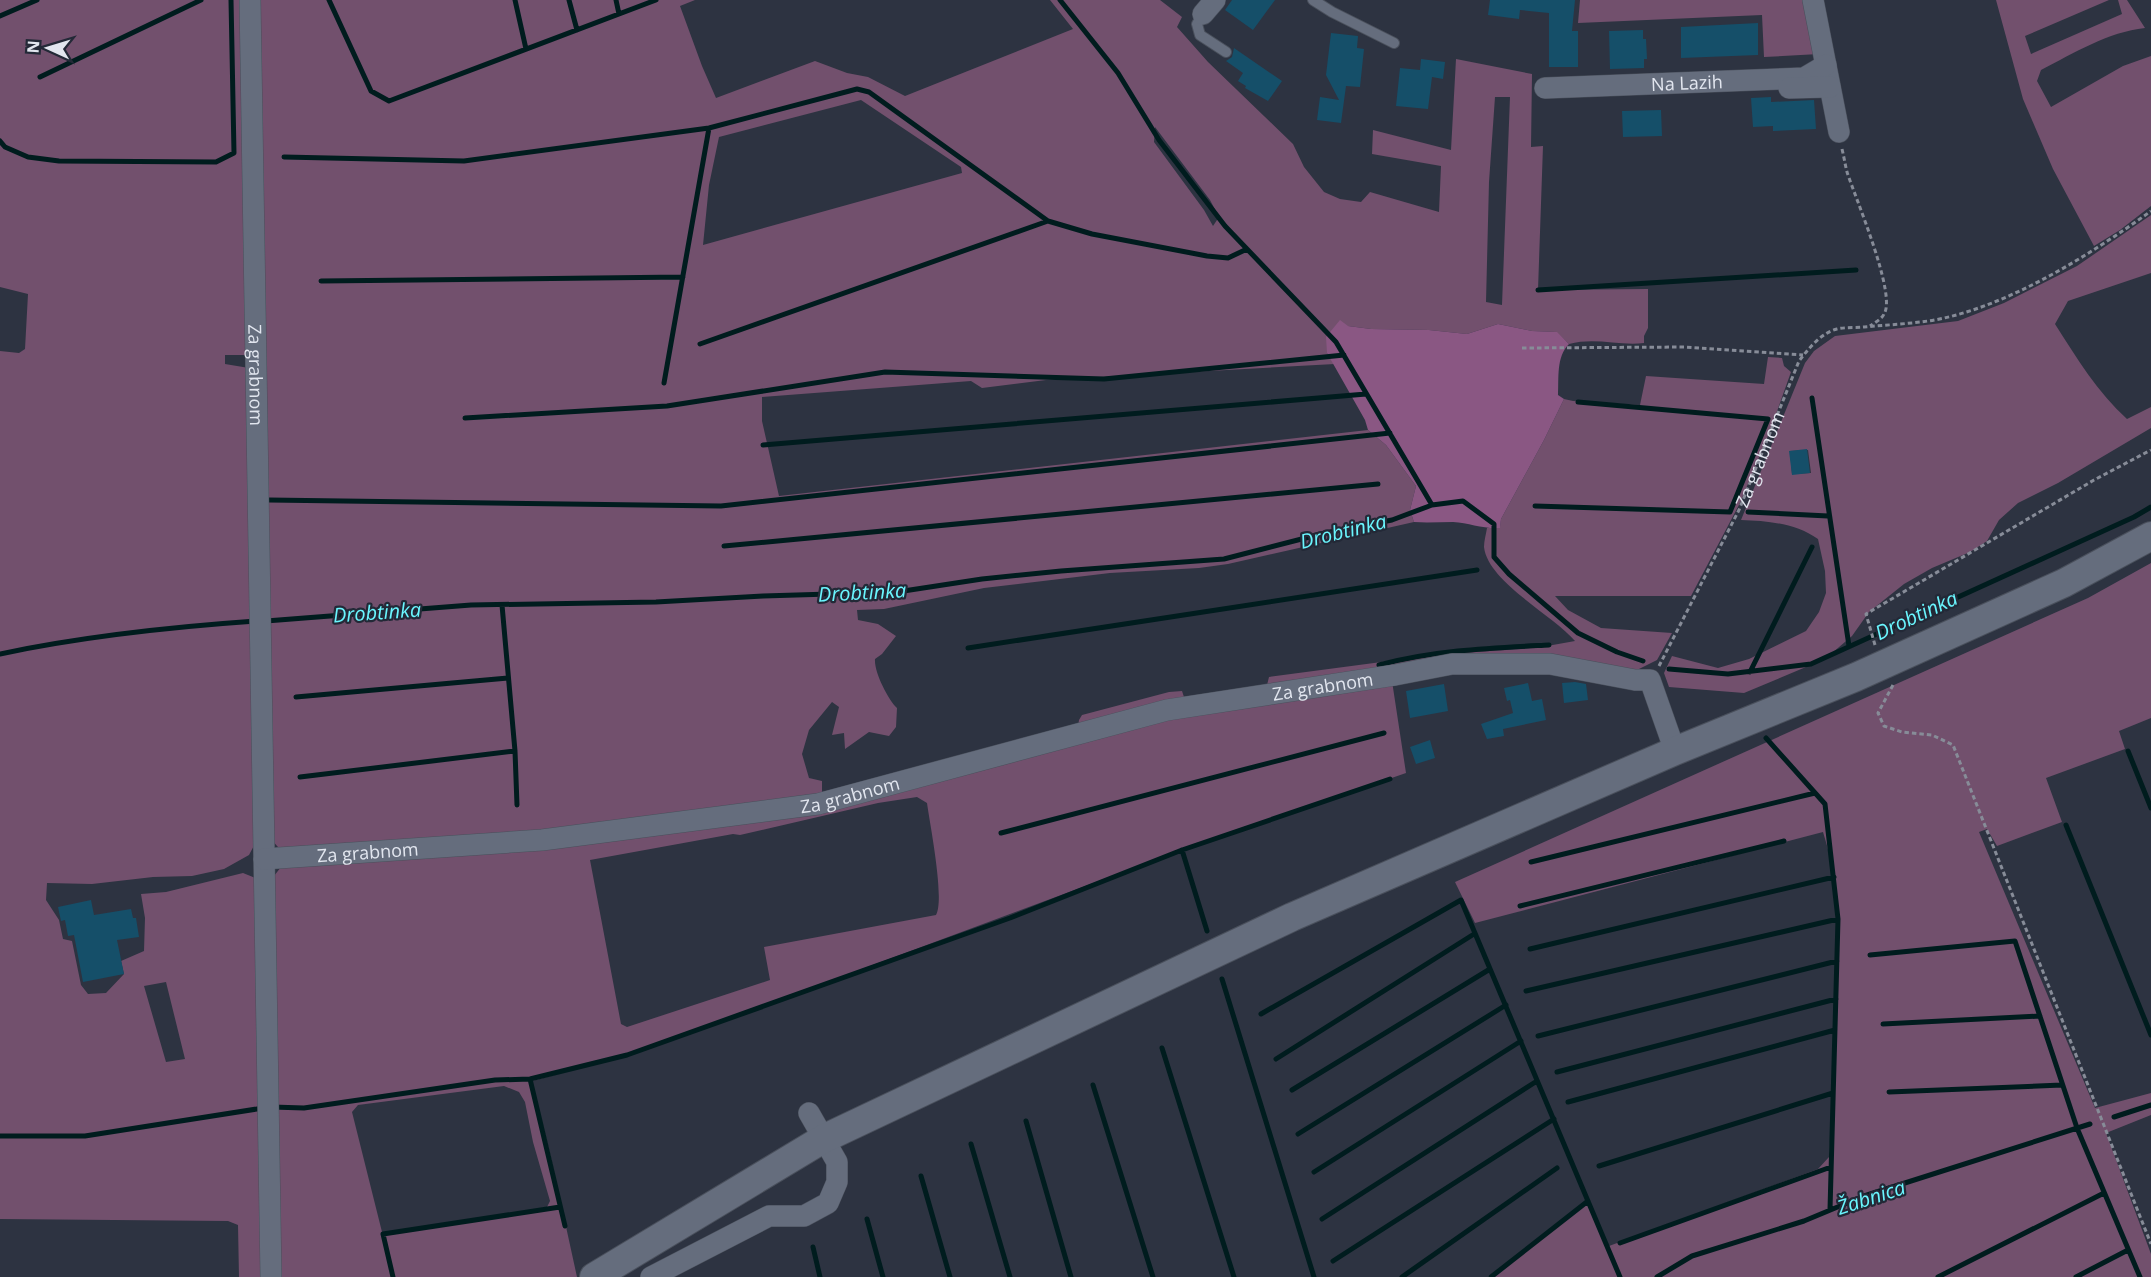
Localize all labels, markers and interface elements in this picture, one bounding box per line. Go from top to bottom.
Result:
north arrow [18,18,78,78]
text: N [22,40,44,54]
street label: Na Lazih [1651,69,1723,96]
street label: Za grabnom [243,324,269,426]
street label: Za grabnom [1729,408,1790,511]
water label: Drobtinka [1297,507,1389,555]
water label: Drobtinka [817,576,907,608]
water label: Drobtinka [1870,584,1962,646]
water label: Drobtinka [332,595,422,629]
street label: Za grabnom [1271,667,1375,706]
street label: Za grabnom [799,771,902,818]
street label: Za grabnom [316,836,419,867]
water label: Žabnica [1832,1173,1909,1221]

